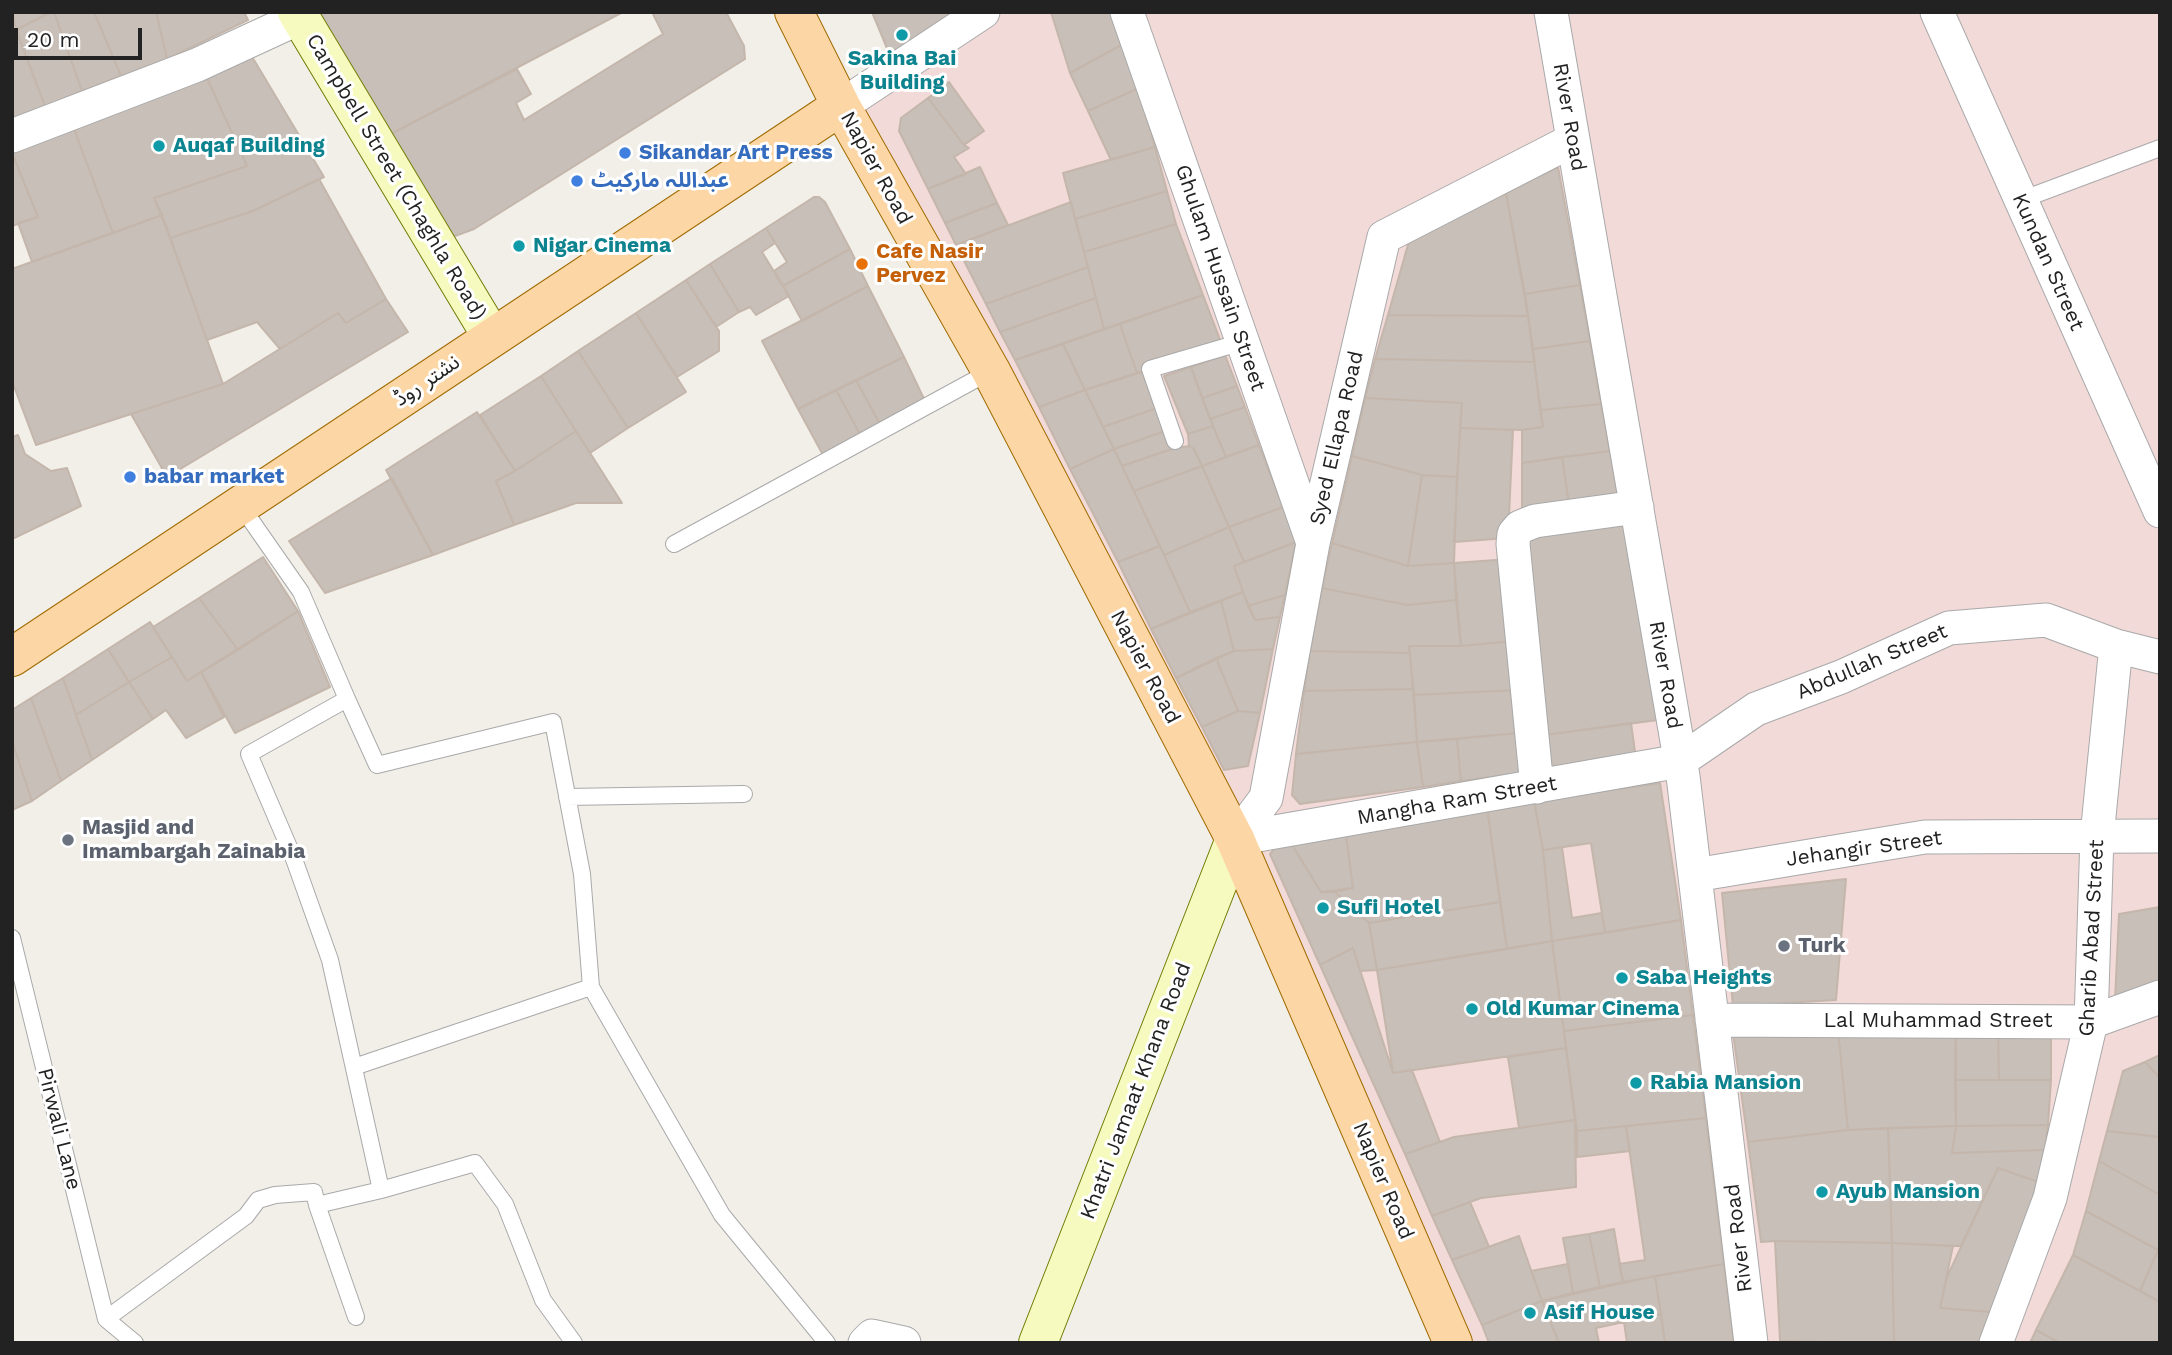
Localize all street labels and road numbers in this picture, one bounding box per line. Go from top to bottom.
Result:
street label: Campbell Street (Chaghla Road) [300,29,492,325]
street label: River Road [1547,61,1591,173]
street label: Napier Road [835,107,917,229]
street label: Ghulam Hussain Street [1169,161,1271,395]
street label: Kundan Street [2006,189,2090,335]
street label: Syed Ellapa Road [1305,349,1369,527]
street label: نشتر روڈ [389,350,465,412]
street label: Napier Road [1105,606,1185,728]
street label: River Road [1643,619,1687,731]
street label: Abdullah Street [1793,619,1951,705]
street label: Mangha Ram Street [1355,771,1559,831]
street label: Jehangir Street [1784,826,1944,872]
street label: Gharib Abad Street [2074,839,2110,1037]
street label: Khatri Jamaat Khana Road [1075,959,1197,1223]
street label: Lal Muhammad Street [1823,1008,2053,1034]
street label: Pirwali Lane [32,1065,86,1193]
street label: Napier Road [1347,1119,1419,1243]
street label: River Road [1720,1182,1758,1294]

